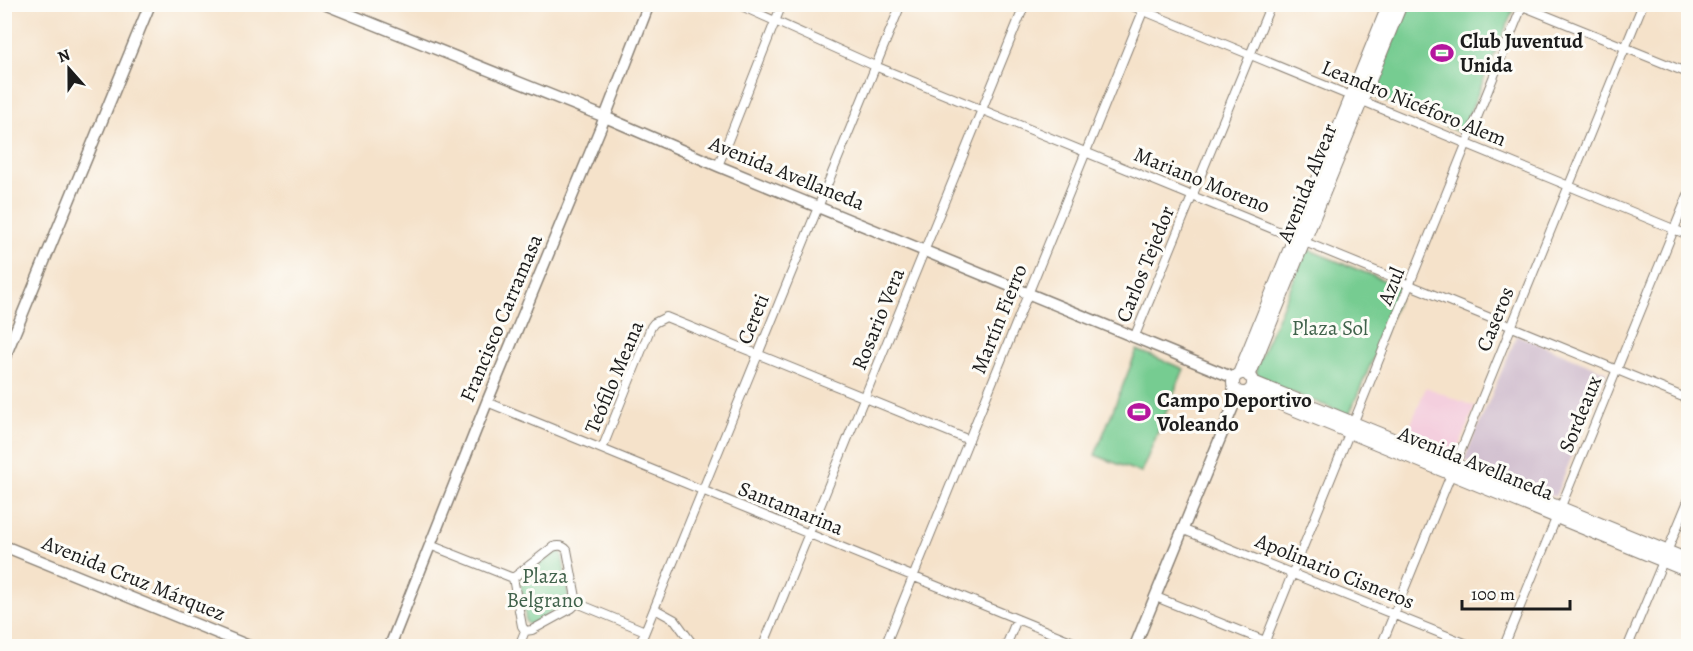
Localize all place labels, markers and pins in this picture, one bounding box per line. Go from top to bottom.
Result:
place label: Club Juventud Unida [1460,27,1584,79]
sports icon: Club Juventud Unida [1429,40,1455,66]
place label: Campo Deportivo Voleando [1156,386,1312,438]
sports icon: Campo Deportivo Voleando [1126,399,1152,425]

